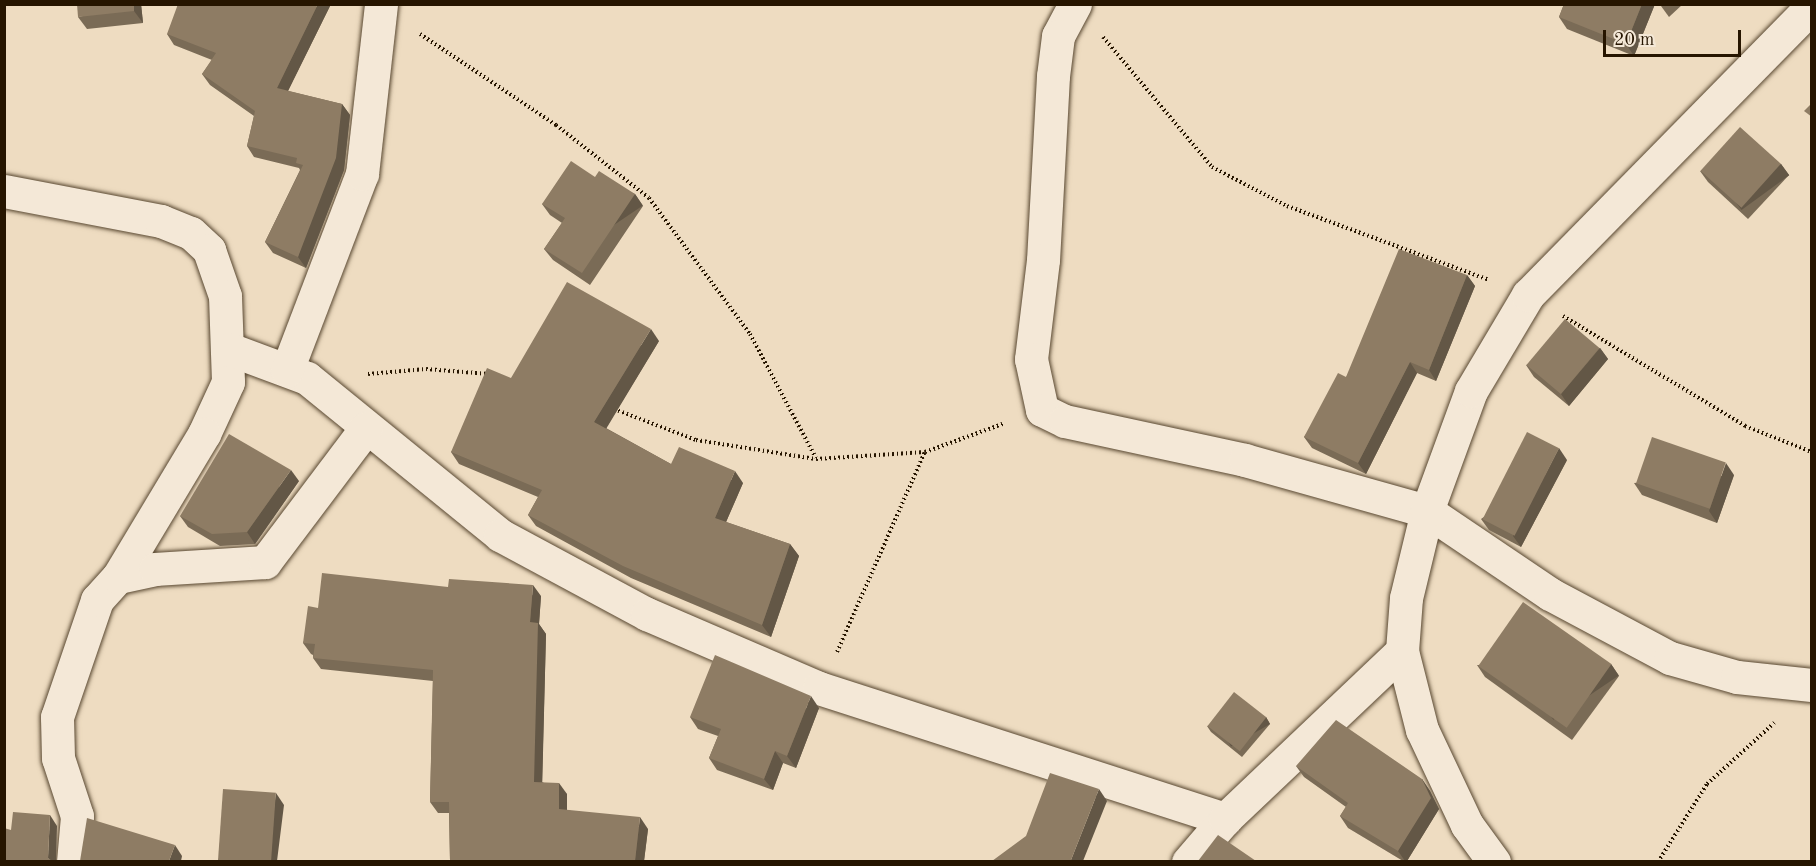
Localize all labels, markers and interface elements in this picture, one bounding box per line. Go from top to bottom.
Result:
scale bar [1606,18,1744,56]
text: 20 m [1614,31,1654,49]

